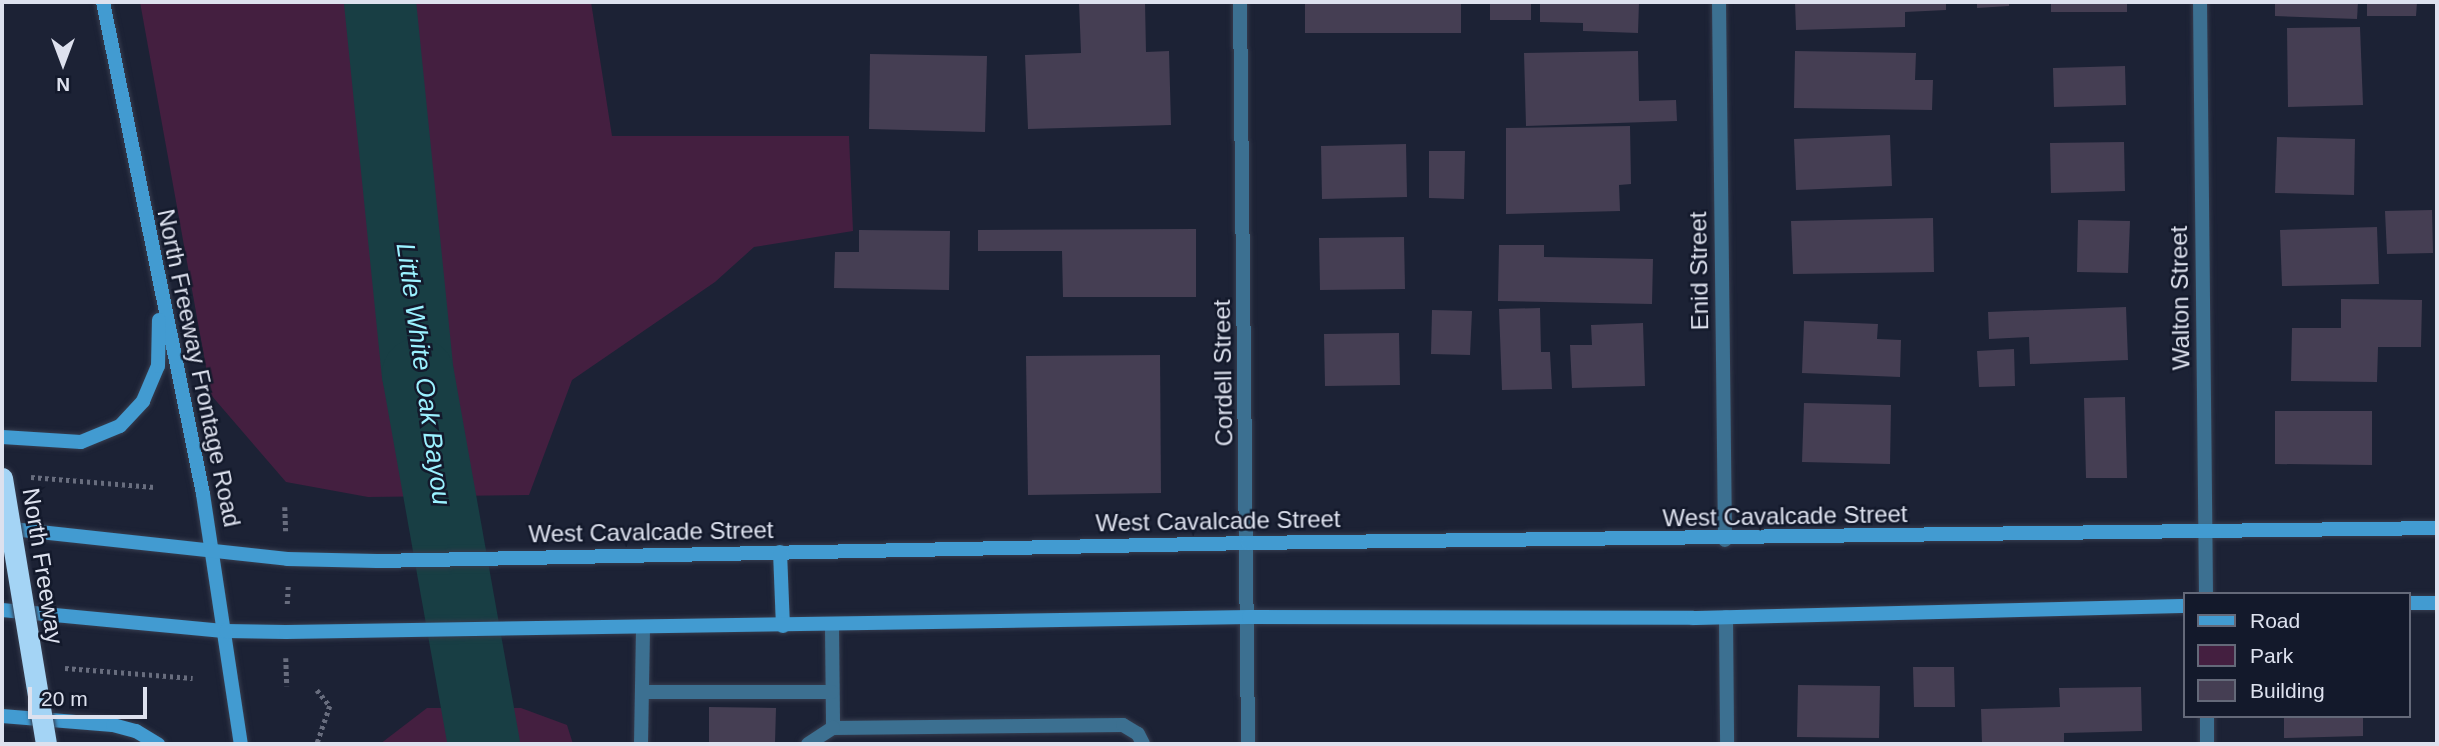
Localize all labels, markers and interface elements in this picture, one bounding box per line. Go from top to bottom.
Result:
north arrow [28,28,98,98]
text: N [56,74,70,95]
street label: North Freeway Frontage Road [151,206,247,530]
street label: Enid Street [1684,211,1714,331]
street label: Walton Street [2164,226,2196,370]
water label: Little White Oak Bayou [389,241,457,507]
street label: Cordell Street [1207,299,1239,447]
street label: North Freeway [16,486,70,646]
street label: West Cavalcade Street [1662,499,1908,533]
street label: West Cavalcade Street [1095,504,1341,538]
street label: West Cavalcade Street [528,515,774,549]
legend [2184,592,2411,718]
text: Road [2250,609,2300,632]
text: Park [2250,644,2293,667]
scale bar [32,672,150,716]
text: Building [2250,679,2325,702]
text: 20 m [41,687,88,710]

